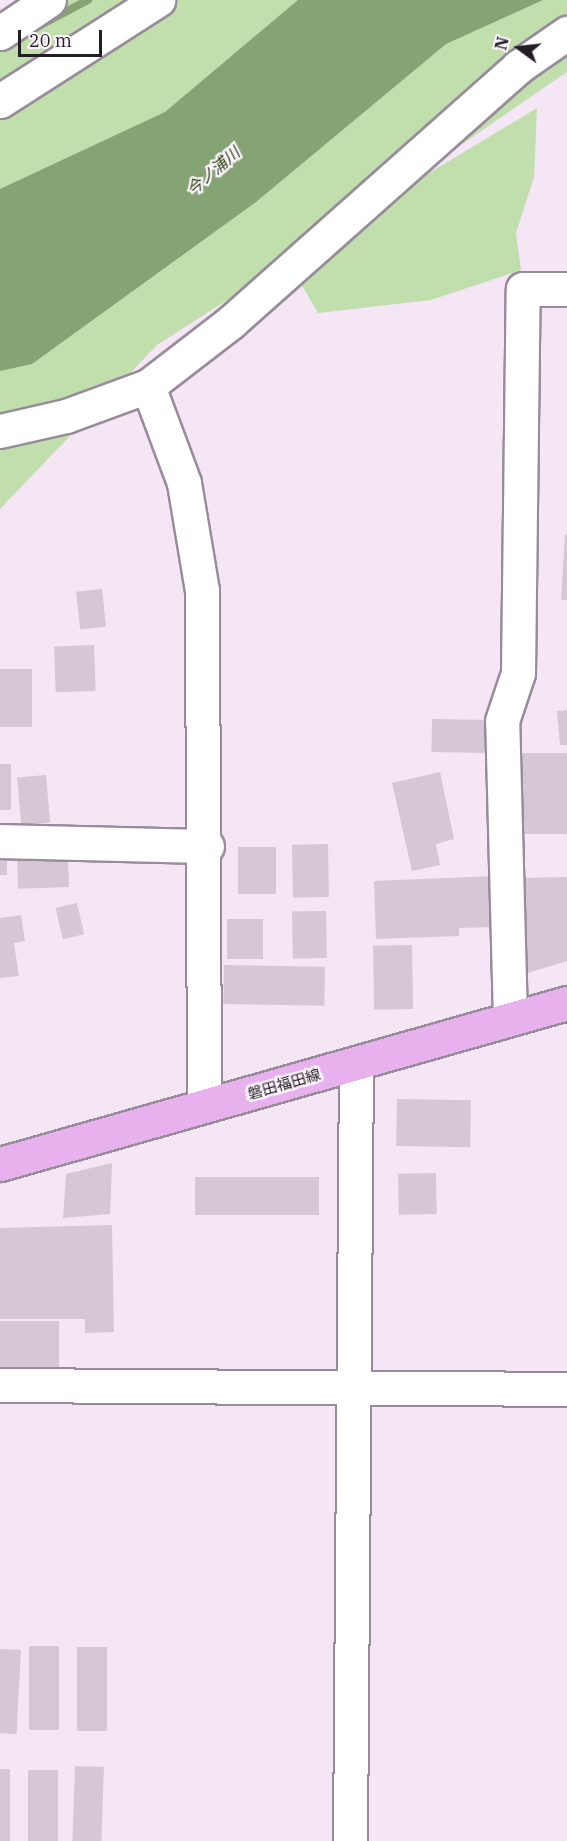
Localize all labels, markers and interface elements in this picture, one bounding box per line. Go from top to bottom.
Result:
scale bar [21,18,105,56]
north arrow [489,18,549,78]
text: 20 m [29,29,72,52]
text: N [490,35,513,52]
water label: 今ノ浦川 [183,143,243,199]
street label: 磐田福田線 [245,1065,323,1103]

